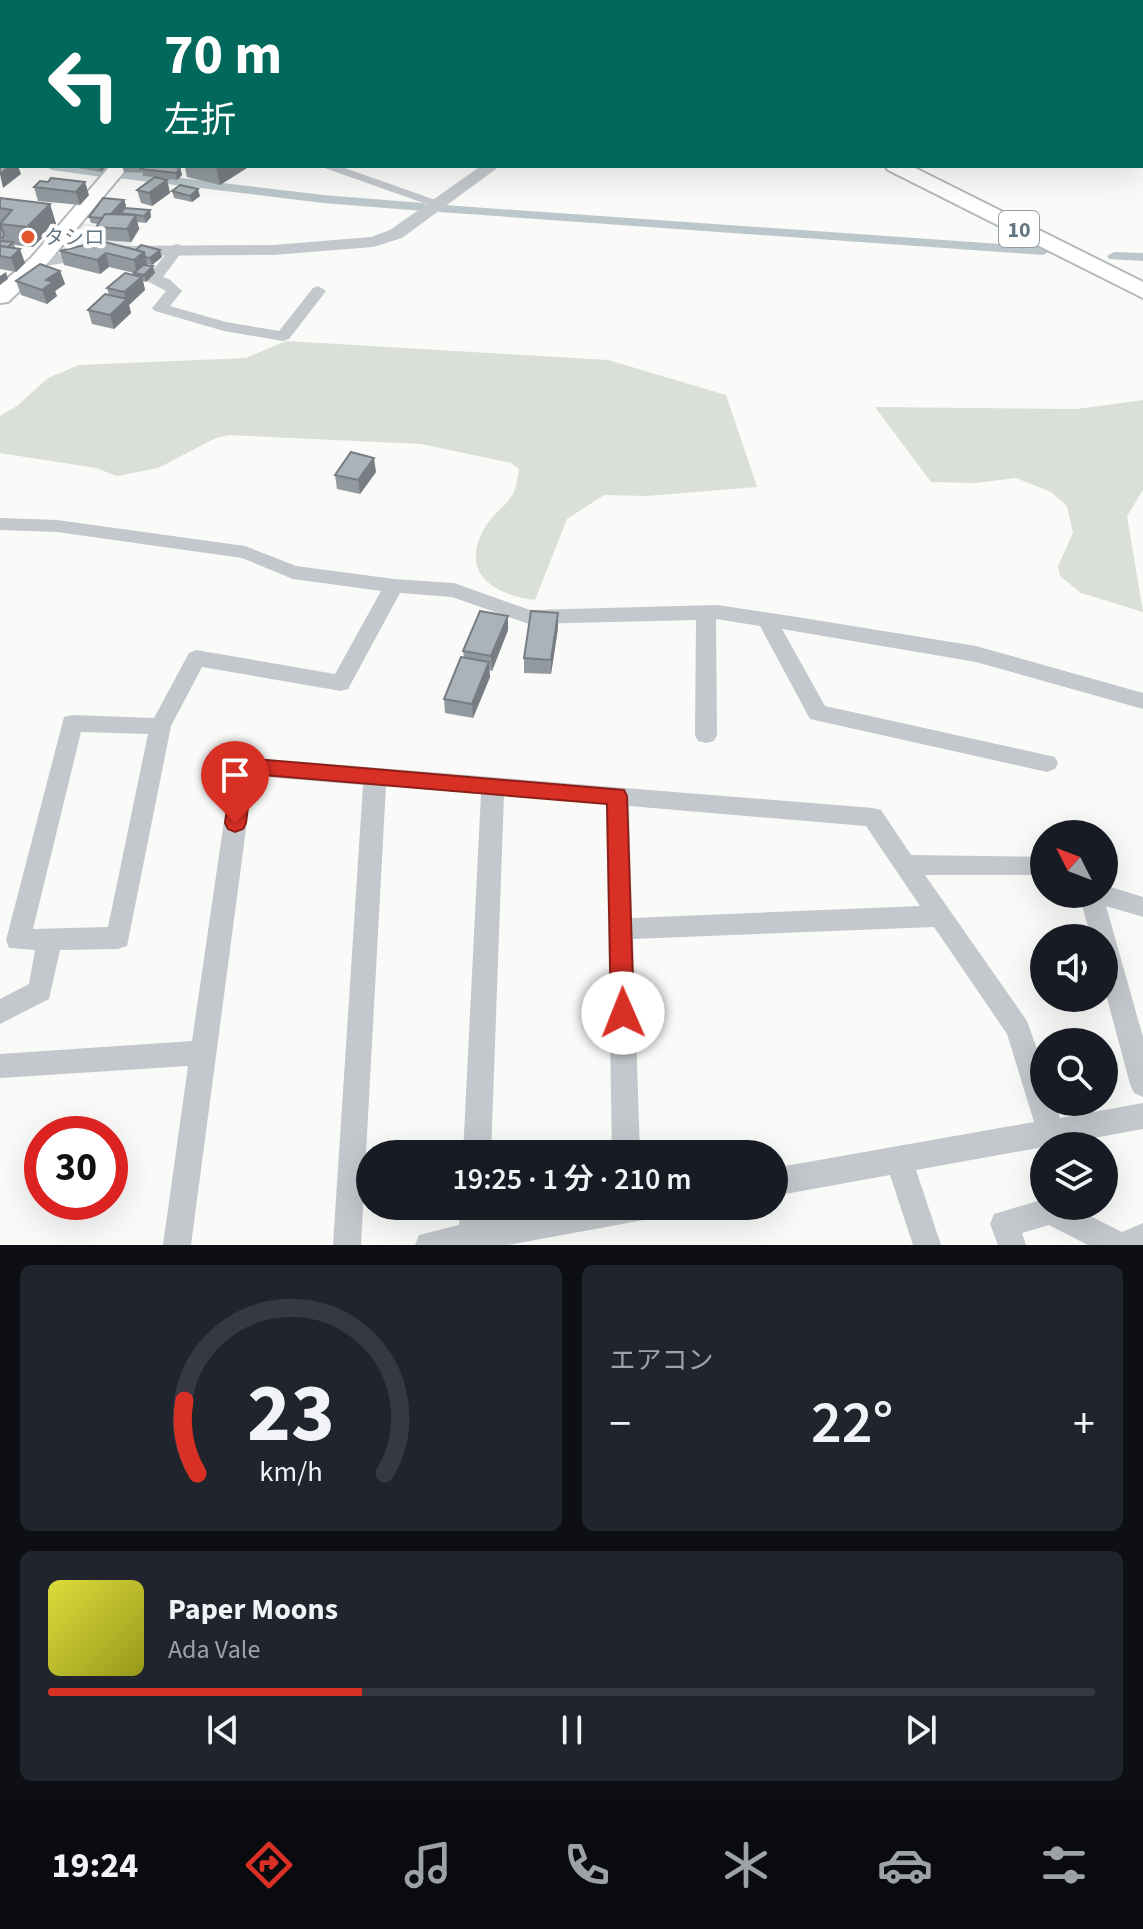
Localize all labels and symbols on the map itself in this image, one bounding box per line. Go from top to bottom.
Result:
road number: 10 [999,211,1039,247]
place label: タシロ [44,224,104,252]
marker: タシロ [19,228,37,246]
pin [201,741,269,823]
north arrow [1030,820,1118,908]
position arrow [581,971,665,1055]
speed limit sign: 30 [24,1116,128,1220]

